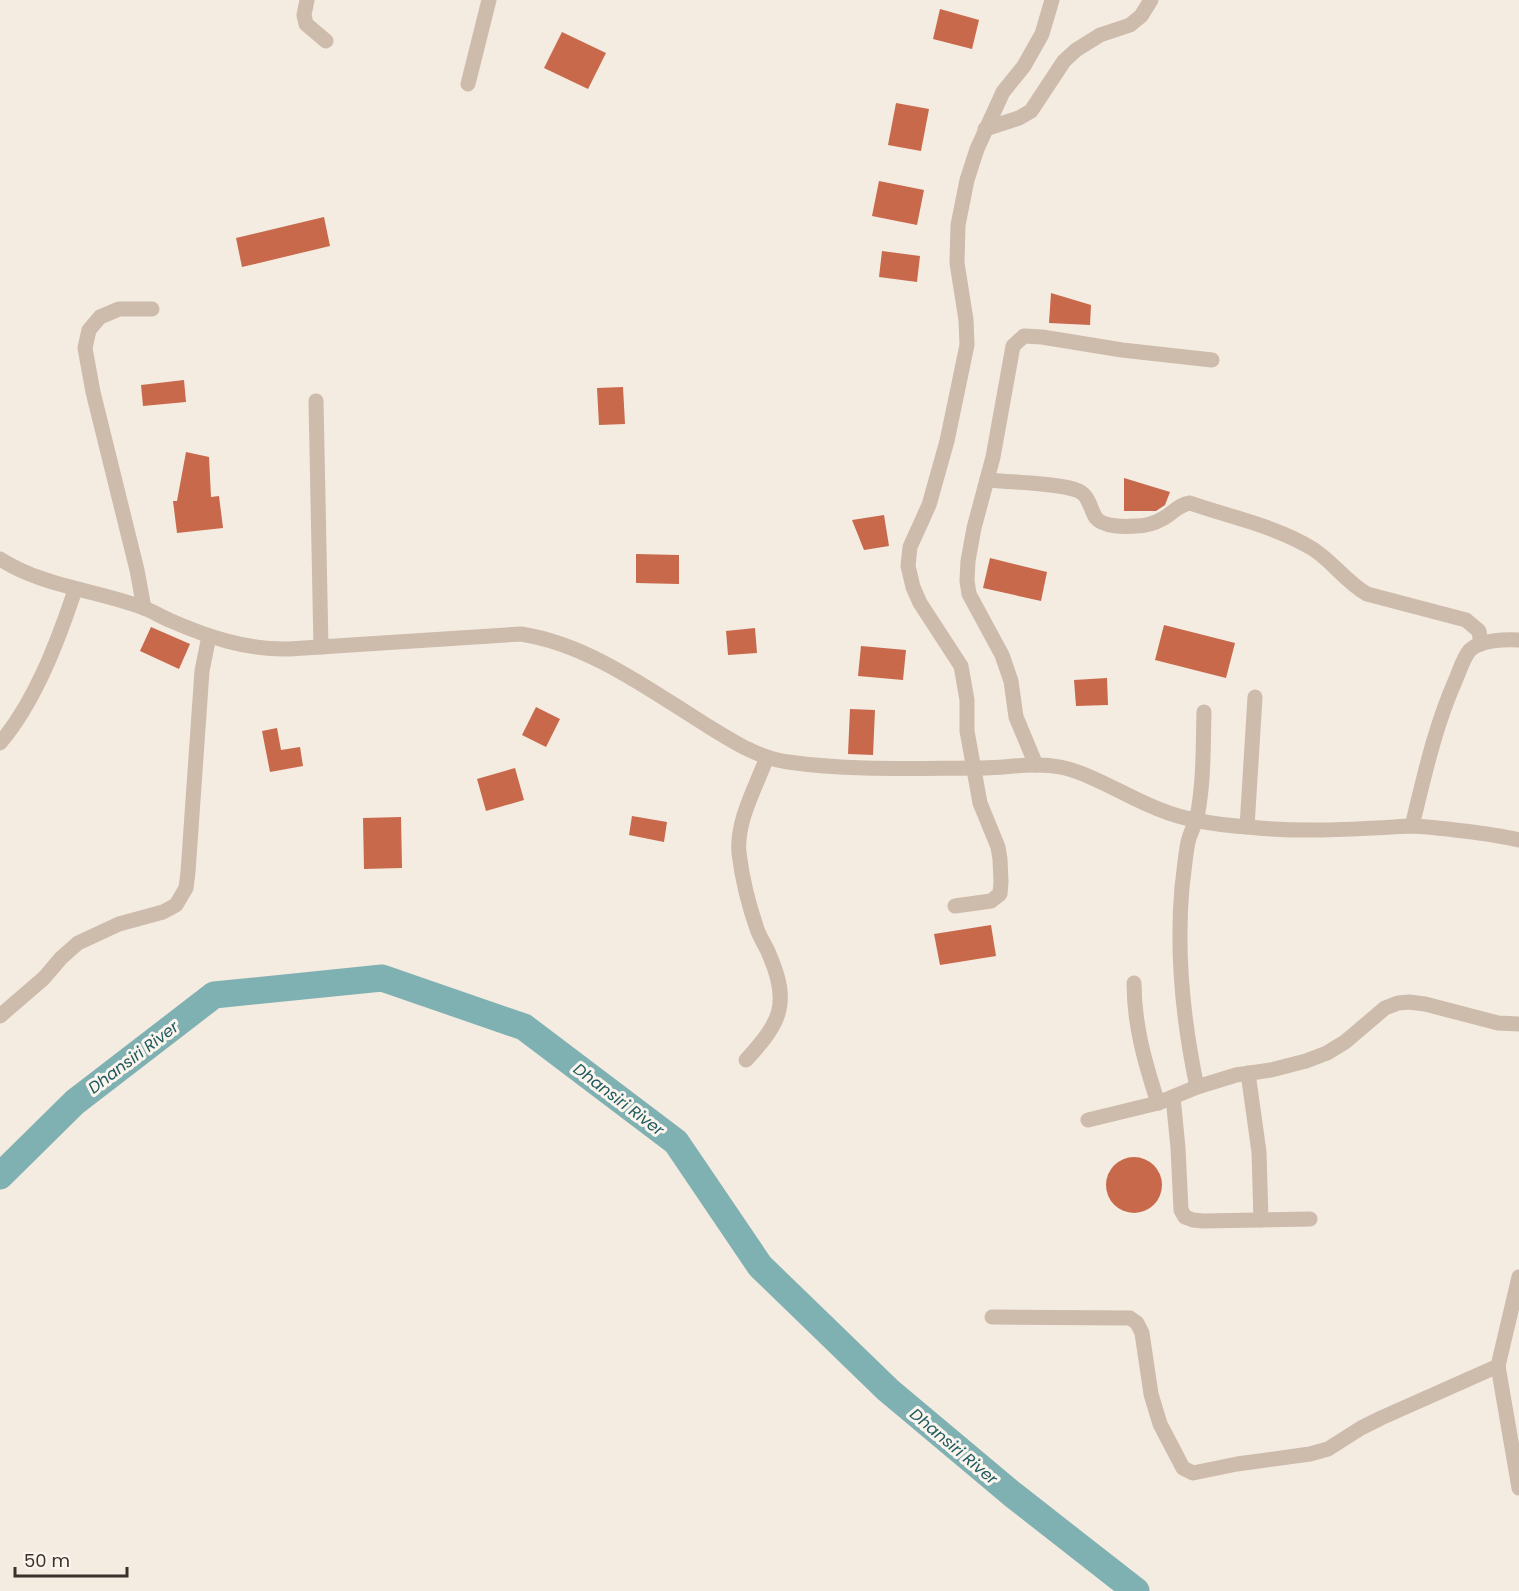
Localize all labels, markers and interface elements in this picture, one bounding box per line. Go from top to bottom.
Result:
water label: Dhansiri River [83,1015,184,1099]
water label: Dhansiri River [569,1058,670,1142]
water label: Dhansiri River [905,1403,1003,1491]
scale bar [15,1540,128,1578]
text: 50 m [24,1548,70,1573]

